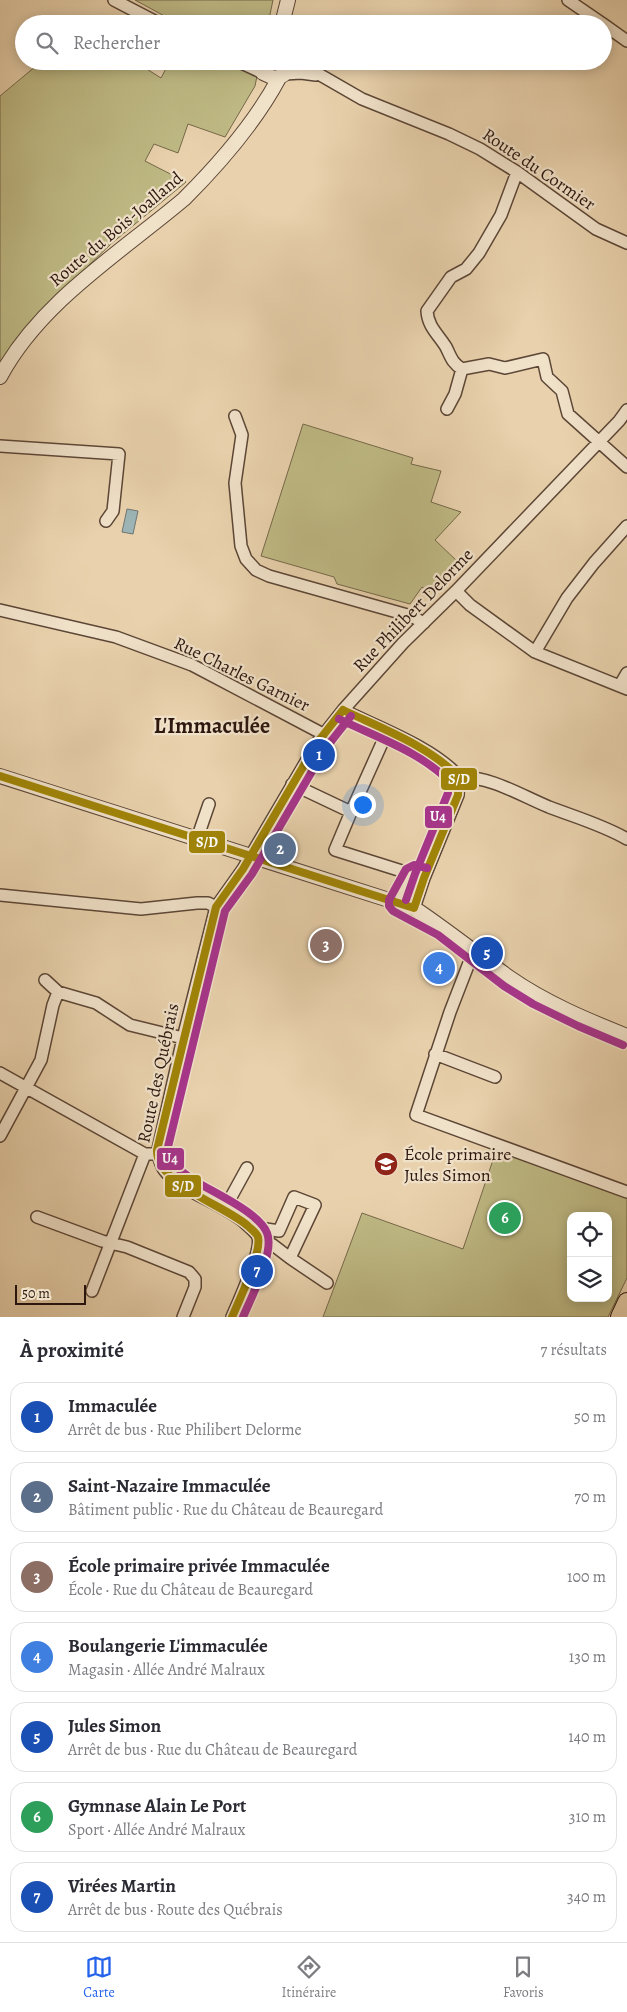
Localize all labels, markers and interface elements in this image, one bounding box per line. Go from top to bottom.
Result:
search box [15,15,612,70]
icon: search [33,29,61,57]
text: Rechercher [73,30,160,56]
street label: Route du Cormier [478,122,600,216]
street label: Route du Bois-Joalland [44,166,188,292]
street label: Rue Philibert Delorme [348,543,478,677]
street label: Rue Charles Garnier [170,631,314,717]
district label: L'Immaculée [154,711,270,741]
pin: 1 [303,736,335,774]
line badge: S/D [440,767,478,791]
text: S/D [448,770,470,789]
your location [350,792,376,818]
line badge: U4 [424,805,453,829]
text: U4 [430,807,446,826]
line badge: S/D [188,830,226,854]
pin: 2 [264,830,296,868]
text: S/D [196,833,218,852]
pin: 3 [310,926,342,964]
pin: 5 [471,934,503,972]
pin: 4 [423,949,455,987]
street label: Route des Québrais [131,1001,185,1145]
place label: École primaire Jules Simon [404,1142,511,1187]
line badge: U4 [156,1147,185,1171]
text: U4 [162,1149,178,1168]
school or university icon: École primaire Jules Simon [373,1151,399,1177]
line badge: S/D [164,1174,202,1198]
text: S/D [172,1177,194,1196]
pin: 6 [489,1199,521,1237]
map controls [567,1212,612,1302]
button: locate [567,1212,612,1257]
pin: 7 [241,1252,273,1290]
button: layers [567,1257,612,1302]
scale bar [15,1282,86,1305]
text: 50 m [22,1284,50,1303]
text: À proximité [20,1336,124,1364]
text: 7 résultats [541,1339,607,1361]
text: Immaculée [68,1393,157,1419]
text: 1 [34,1406,40,1428]
text: 50 m [574,1406,606,1428]
text: Arrêt de bus · Rue Philibert Delorme [68,1419,302,1441]
text: Saint-Nazaire Immaculée [68,1473,271,1499]
text: 2 [33,1486,41,1508]
text: 70 m [574,1486,606,1508]
text: Bâtiment public · Rue du Château de Beauregard [68,1499,383,1521]
text: École primaire privée Immaculée [68,1553,330,1579]
text: 3 [34,1566,40,1588]
text: 100 m [567,1566,606,1588]
text: École · Rue du Château de Beauregard [68,1579,313,1601]
text: Boulangerie L'immaculée [68,1633,268,1659]
text: 4 [33,1646,41,1668]
text: 130 m [569,1646,606,1668]
text: Magasin · Allée André Malraux [68,1659,265,1681]
text: Jules Simon [68,1713,161,1739]
text: 5 [34,1726,40,1748]
text: 140 m [568,1726,606,1748]
text: Arrêt de bus · Rue du Château de Beauregard [68,1739,357,1761]
text: Gymnase Alain Le Port [68,1793,246,1819]
text: 6 [33,1806,41,1828]
text: 310 m [569,1806,606,1828]
text: Sport · Allée André Malraux [68,1819,245,1841]
text: Virées Martin [68,1873,176,1899]
text: 7 [34,1886,40,1908]
text: 340 m [567,1886,606,1908]
text: Arrêt de bus · Route des Québrais [68,1899,283,1921]
tab: Carte [83,1953,115,2002]
tab: Itinéraire [282,1953,336,2002]
tab: Favoris [503,1953,544,2002]

